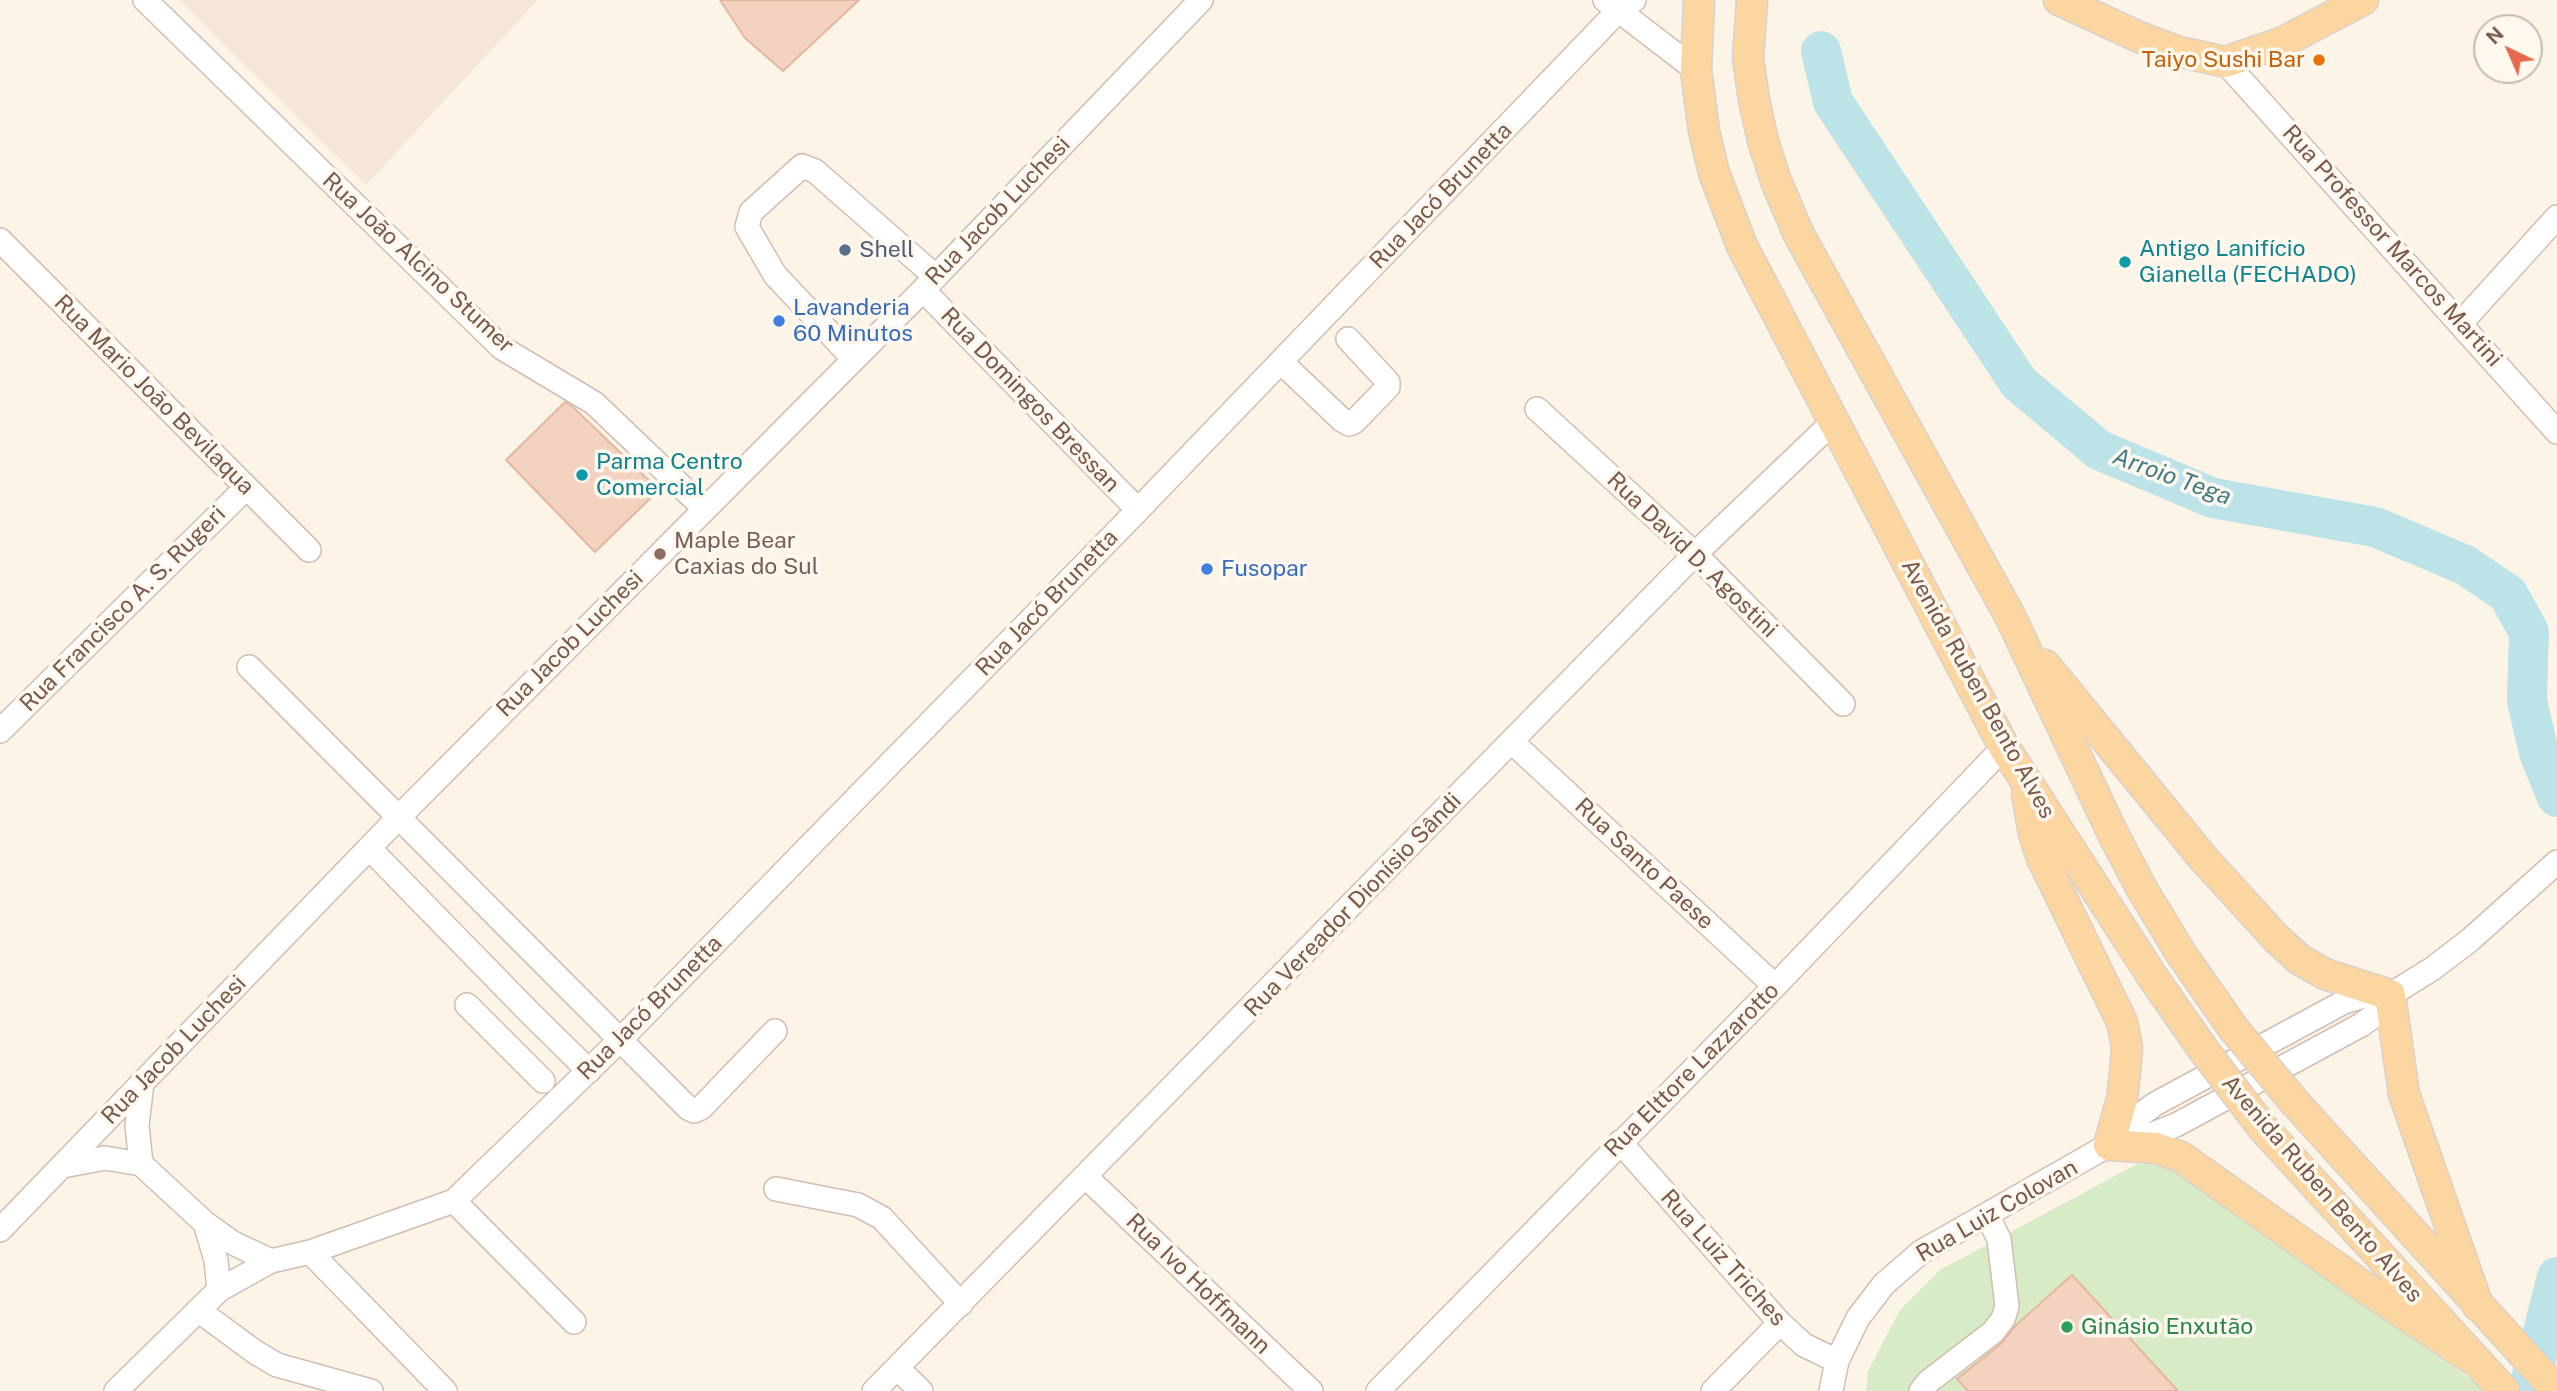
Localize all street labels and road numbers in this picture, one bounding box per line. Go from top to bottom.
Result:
street label: Rua Jacó Brunetta [1364,117,1518,275]
street label: Rua Professor Marcos Martini [2276,120,2508,372]
street label: Rua Jacob Luchesi [920,131,1076,291]
street label: Rua João Alcino Stumer [316,167,520,359]
street label: Rua Mario João Bevilaqua [48,289,260,501]
street label: Rua Domingos Bressan [935,302,1125,498]
street label: Rua David D. Agostini [1601,466,1783,644]
street label: Rua Francisco A. S. Rugeri [15,501,231,717]
street label: Rua Jacó Brunetta [970,524,1124,682]
street label: Avenida Ruben Bento Alves [1895,555,2061,823]
street label: Rua Jacob Luchesi [491,565,649,723]
street label: Rua Vereador Dionísio Sândi [1239,787,1467,1023]
street label: Rua Santo Paese [1569,793,1719,935]
street label: Rua Jacó Brunetta [572,930,728,1086]
street label: Rua Jacob Luchesi [96,970,252,1130]
street label: Rua Elttore Lazzarotto [1599,977,1785,1163]
street label: Avenida Ruben Bento Alves [2216,1070,2428,1308]
street label: Rua Luiz Colovan [1912,1154,2082,1268]
street label: Rua Luiz Triches [1655,1184,1791,1332]
street label: Rua Ivo Hoffmann [1120,1208,1276,1360]

